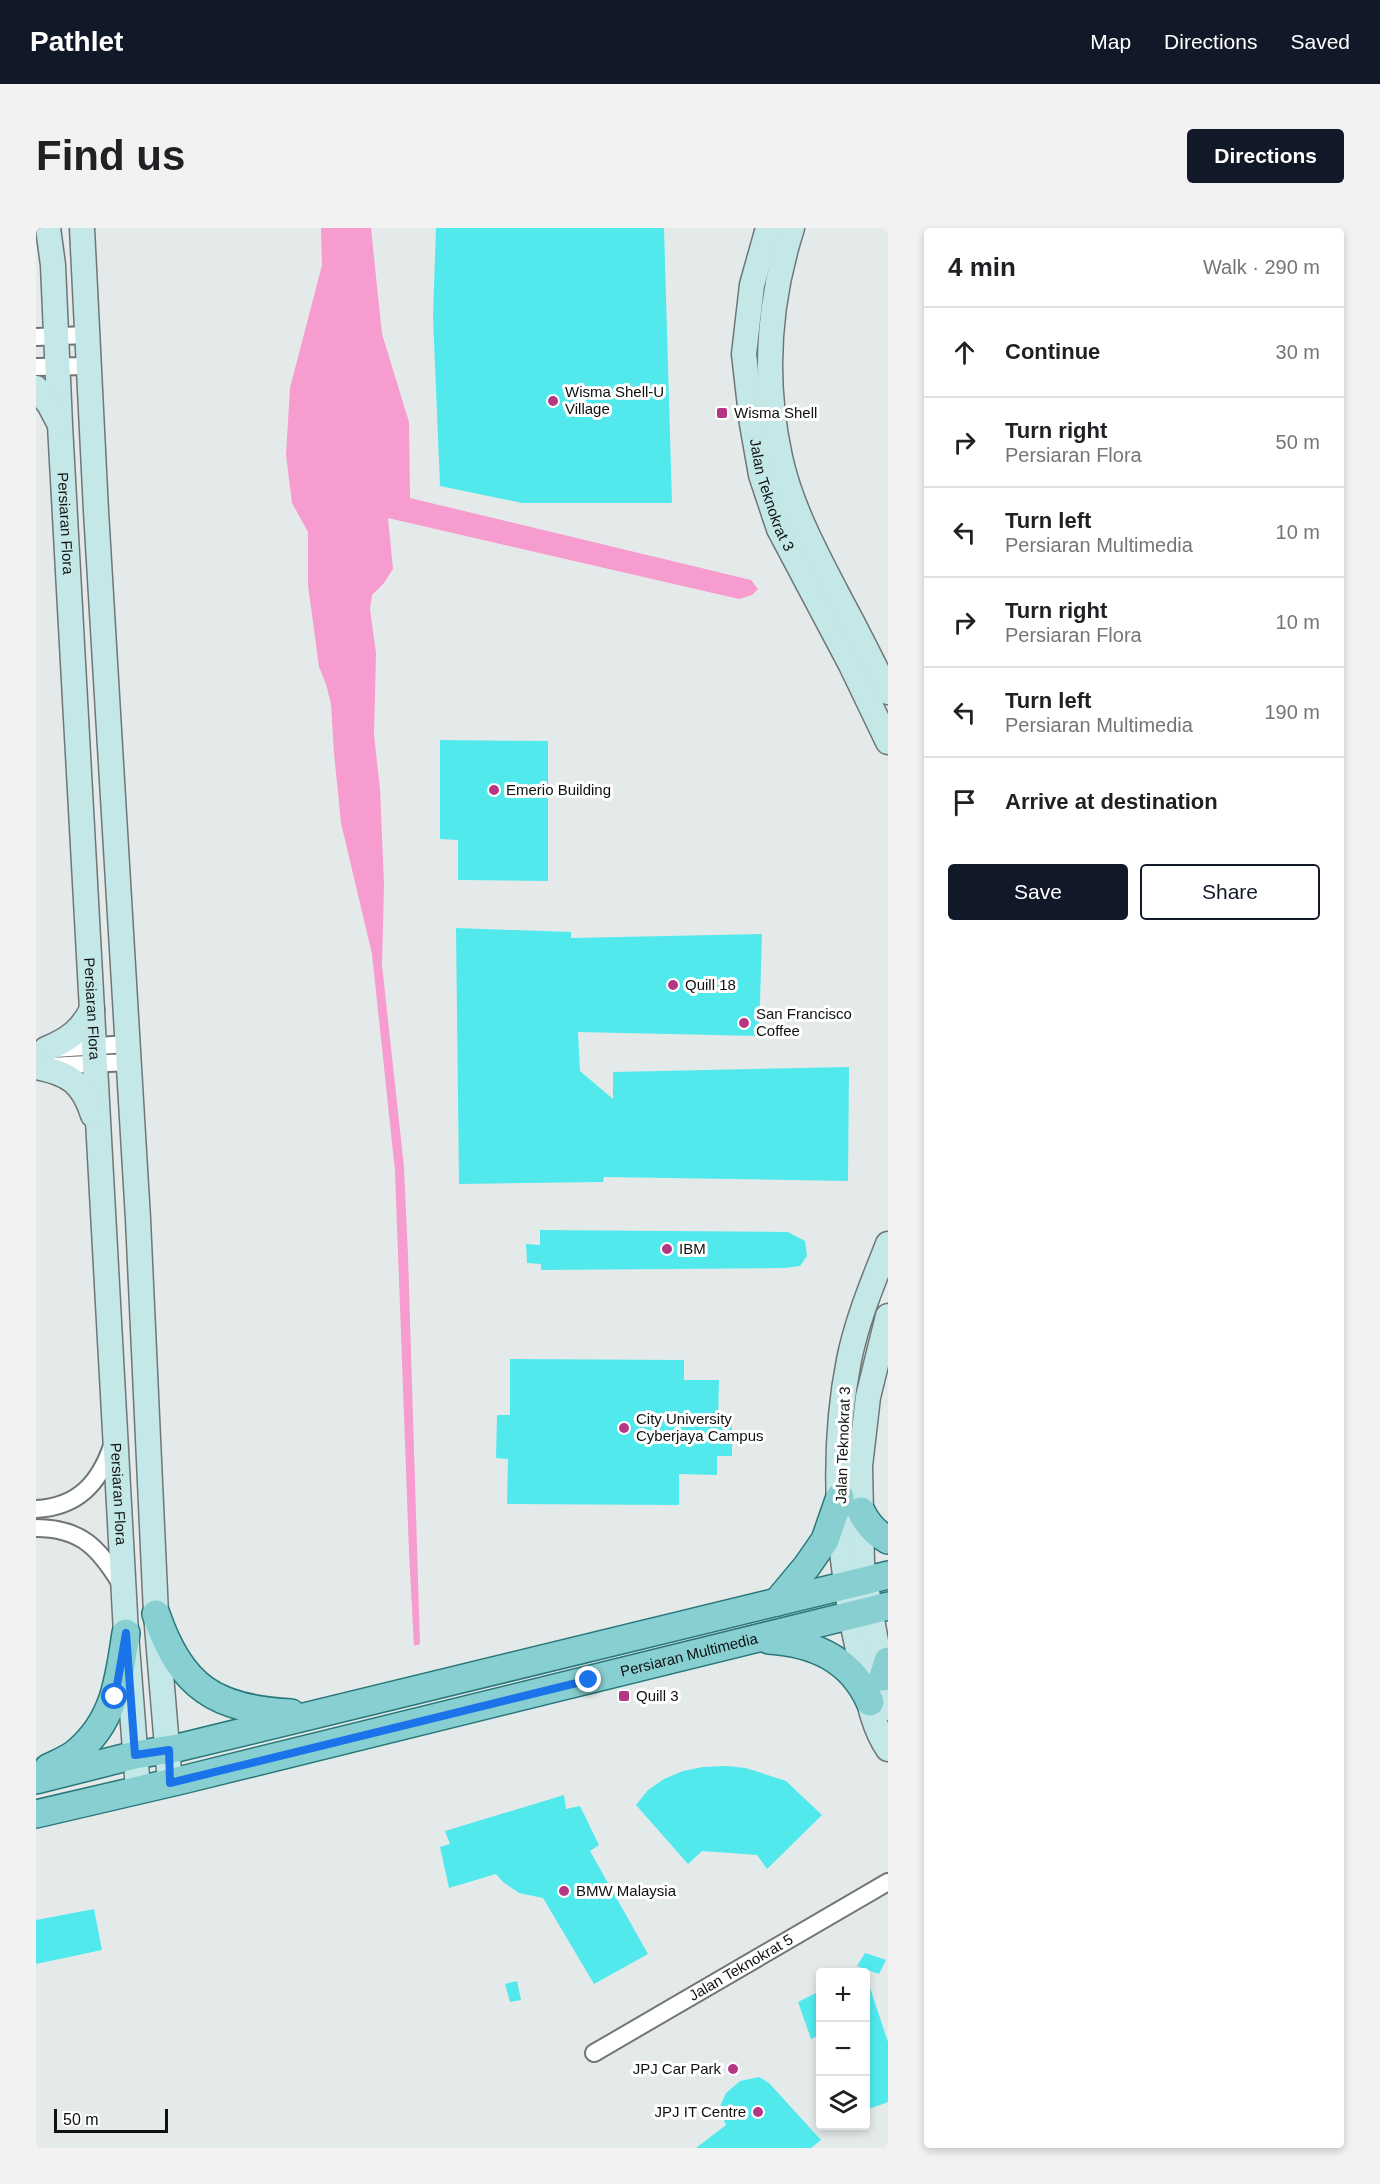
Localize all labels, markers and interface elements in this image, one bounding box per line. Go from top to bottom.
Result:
text: Pathlet [30,26,123,57]
text: Map [1090,30,1131,53]
text: Directions [1164,30,1257,53]
text: Saved [1290,30,1350,53]
button: Directions [1187,129,1344,183]
text: Find us [36,132,185,179]
text: 4 min [948,252,1016,282]
text: Walk · 290 m [1203,256,1320,278]
icon: ahead [948,336,981,369]
text: Continue [1005,339,1100,364]
text: 30 m [1276,341,1320,363]
place label: Wisma Shell-U Village [565,383,664,417]
marker: Wisma Shell-U Village [546,394,560,408]
place label: Wisma Shell [734,404,817,421]
marker: Wisma Shell [715,406,729,420]
text: Turn right [1005,418,1107,443]
icon: right [948,426,981,459]
text: 50 m [1276,431,1320,453]
street label: Jalan Teknokrat 3 [747,437,798,554]
text: Persiaran Flora [1005,444,1142,466]
street label: Persiaran Flora [55,472,77,576]
text: Turn left [1005,508,1091,533]
icon: left [948,516,981,549]
text: 10 m [1276,521,1320,543]
text: Persiaran Multimedia [1005,534,1193,556]
text: Turn right [1005,598,1107,623]
icon: right [948,606,981,639]
text: 10 m [1276,611,1320,633]
text: Persiaran Flora [1005,624,1142,646]
text: Turn left [1005,688,1091,713]
icon: left [948,696,981,729]
text: 190 m [1264,701,1320,723]
text: Persiaran Multimedia [1005,714,1193,736]
place label: Emerio Building [506,781,611,798]
marker: Emerio Building [487,783,501,797]
icon: arrive [948,786,981,819]
text: Arrive at destination [1005,789,1218,814]
button: Save [948,864,1128,920]
button: Share [1140,864,1320,920]
street label: Persiaran Flora [81,957,104,1061]
place label: Quill 18 [685,976,736,993]
marker: Quill 18 [666,978,680,992]
place label: San Francisco Coffee [756,1005,852,1039]
marker: San Francisco Coffee [737,1016,751,1030]
place label: IBM [679,1240,706,1257]
marker: IBM [660,1242,674,1256]
street label: Jalan Teknokrat 3 [832,1386,853,1504]
place label: City University Cyberjaya Campus [636,1410,764,1444]
marker: City University Cyberjaya Campus [617,1421,631,1435]
street label: Persiaran Flora [108,1442,130,1546]
street label: Persiaran Multimedia [618,1629,760,1680]
route end [575,1666,601,1692]
route start [101,1683,127,1709]
place label: Quill 3 [636,1687,679,1704]
marker: Quill 3 [617,1689,631,1703]
place label: BMW Malaysia [576,1882,677,1899]
marker: BMW Malaysia [557,1884,571,1898]
street label: Jalan Teknokrat 5 [686,1930,796,2004]
map controls [816,1968,870,2130]
button: + [816,1968,870,2022]
button: − [816,2022,870,2076]
place label: JPJ Car Park [633,2060,721,2077]
marker: JPJ Car Park [726,2062,740,2076]
button: layers [816,2076,870,2130]
place label: JPJ IT Centre [655,2103,746,2120]
marker: JPJ IT Centre [751,2105,765,2119]
scale bar [54,2106,168,2134]
text: 50 m [63,2111,99,2128]

